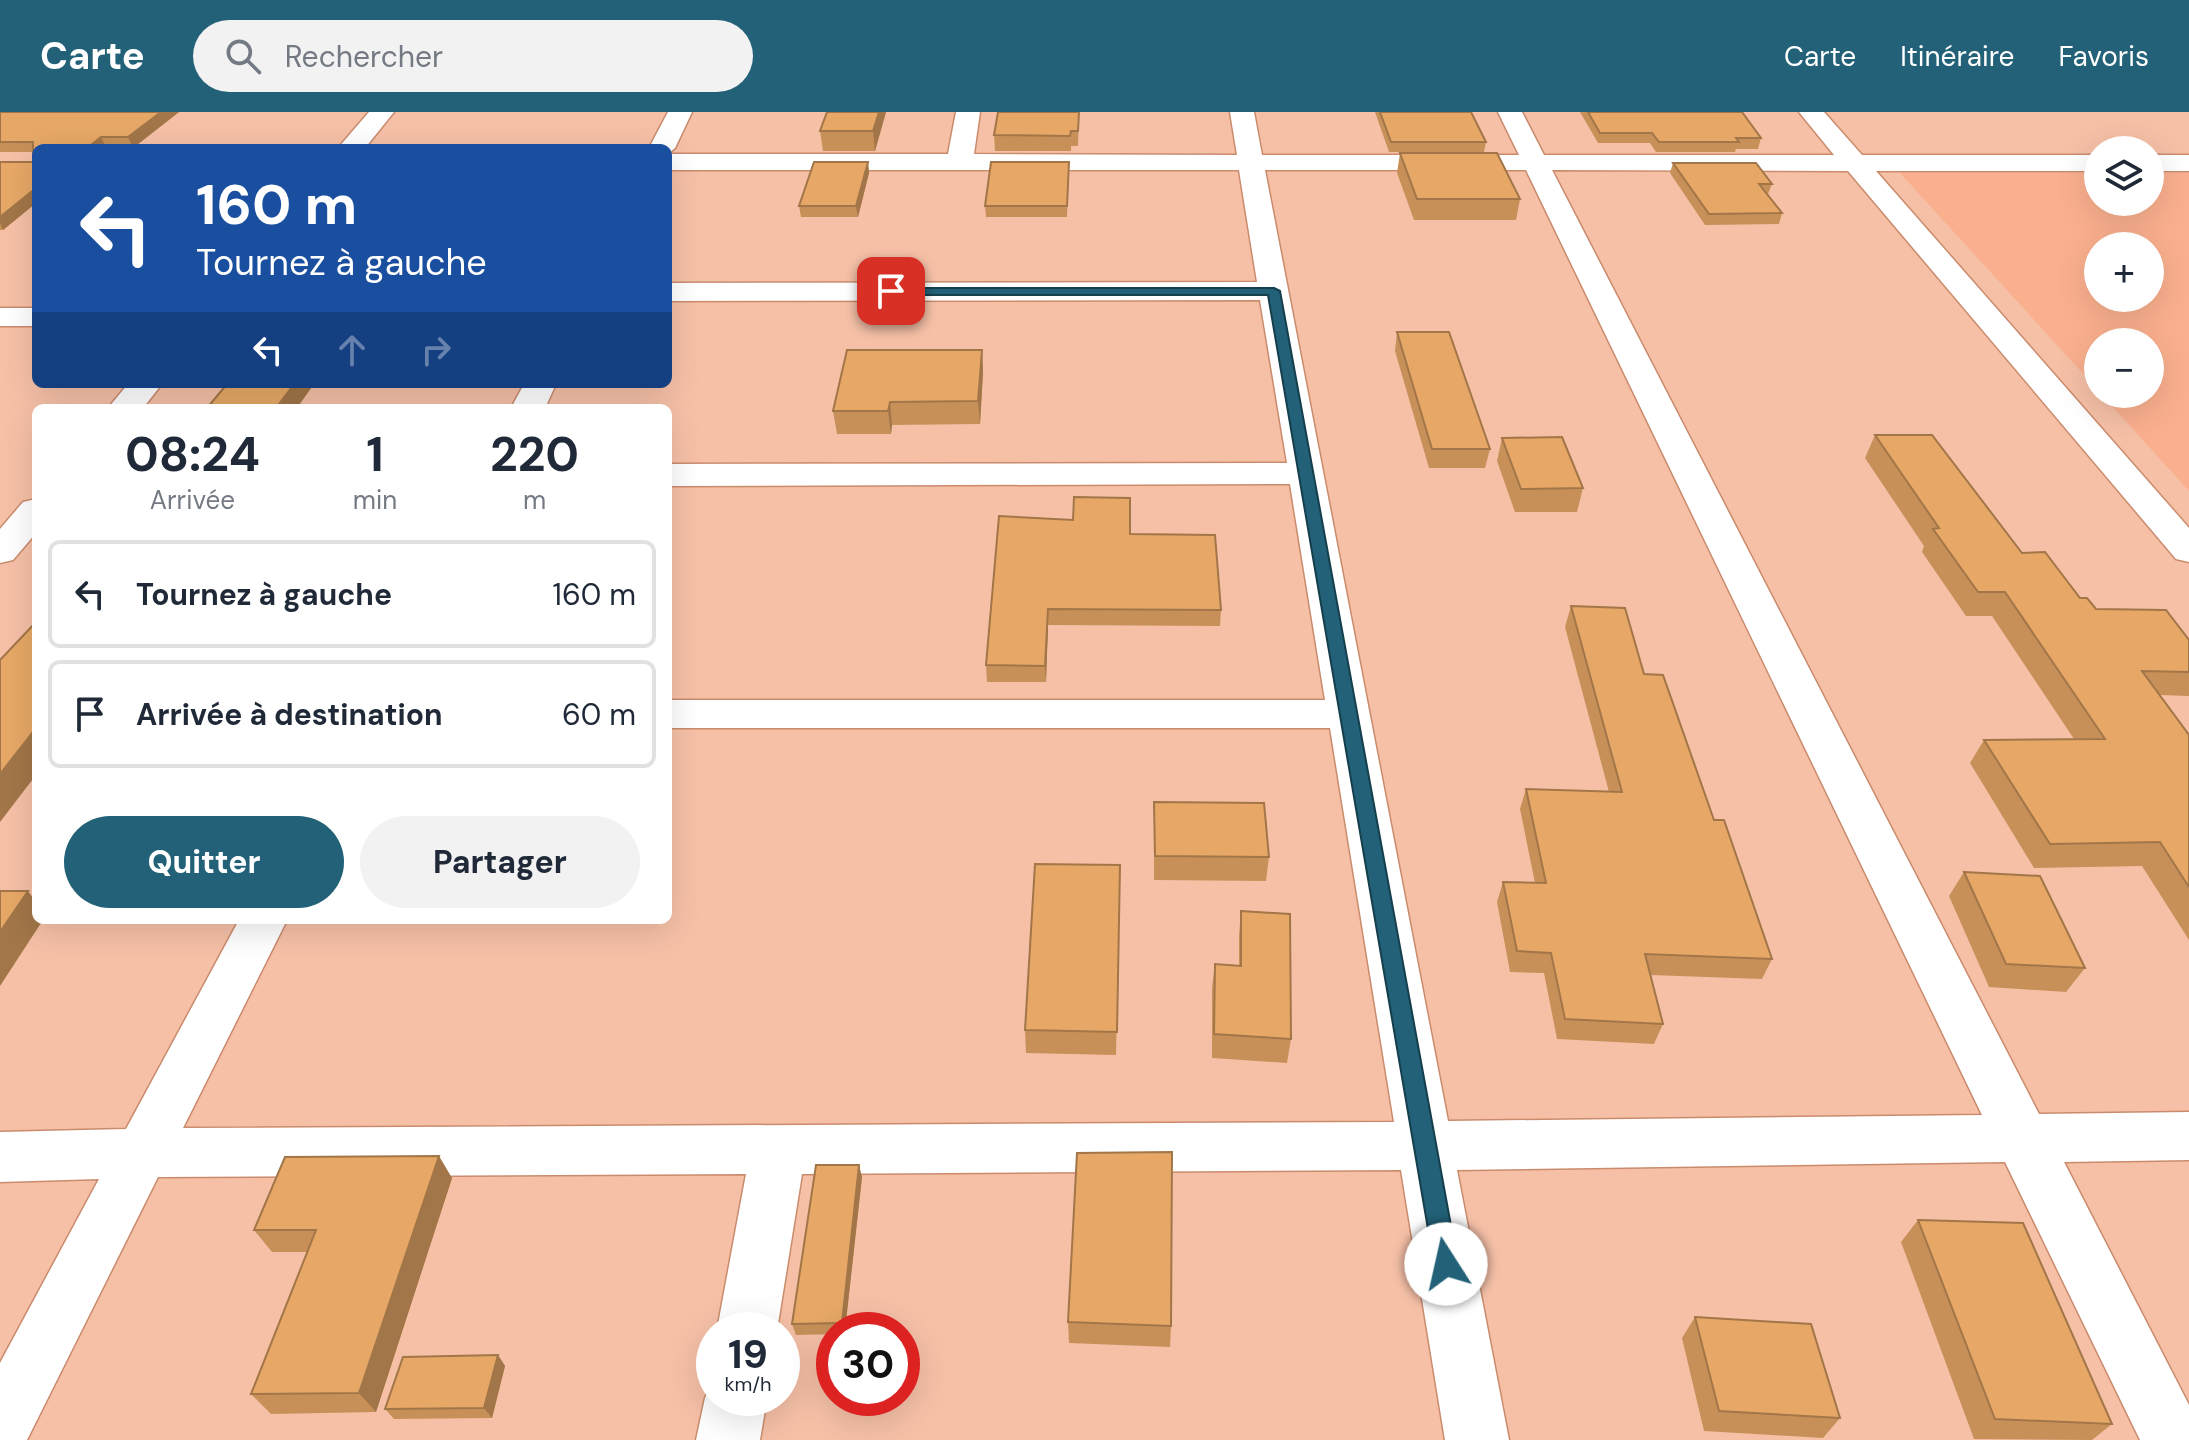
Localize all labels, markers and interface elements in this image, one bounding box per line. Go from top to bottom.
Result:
search box [193,20,753,92]
text: Carte [40,31,145,81]
icon: search [221,34,265,78]
text: Rechercher [285,37,443,76]
text: Carte [1784,38,1856,75]
text: Itinéraire [1900,38,2014,75]
text: Favoris [2058,38,2149,75]
map controls [2084,136,2164,408]
button: layers [2084,136,2164,216]
text: 160 m [196,168,357,241]
icon: left [64,176,168,280]
button: + [2084,232,2164,312]
text: Tournez à gauche [196,239,487,286]
pin [857,257,925,325]
icon: arrive [869,269,913,313]
icon: left [246,328,290,372]
icon: ahead [330,328,374,372]
icon: right [414,328,458,372]
button: − [2084,328,2164,408]
text: 08:24 [125,423,260,486]
text: 1 [366,423,384,486]
text: 220 [490,423,579,486]
text: Arrivée [150,483,235,517]
text: min [353,483,397,517]
text: m [523,483,546,517]
icon: left [68,572,112,616]
text: Tournez à gauche [136,575,392,614]
text: 160 m [553,575,636,614]
icon: arrive [68,692,112,736]
text: Arrivée à destination [136,695,442,734]
text: 60 m [562,695,636,734]
button: Quitter [64,816,344,908]
button: Partager [360,816,640,908]
position arrow [1404,1222,1488,1306]
speed limit sign: 30 [816,1312,920,1416]
text: 19 [728,1328,768,1380]
text: km/h [724,1371,772,1397]

